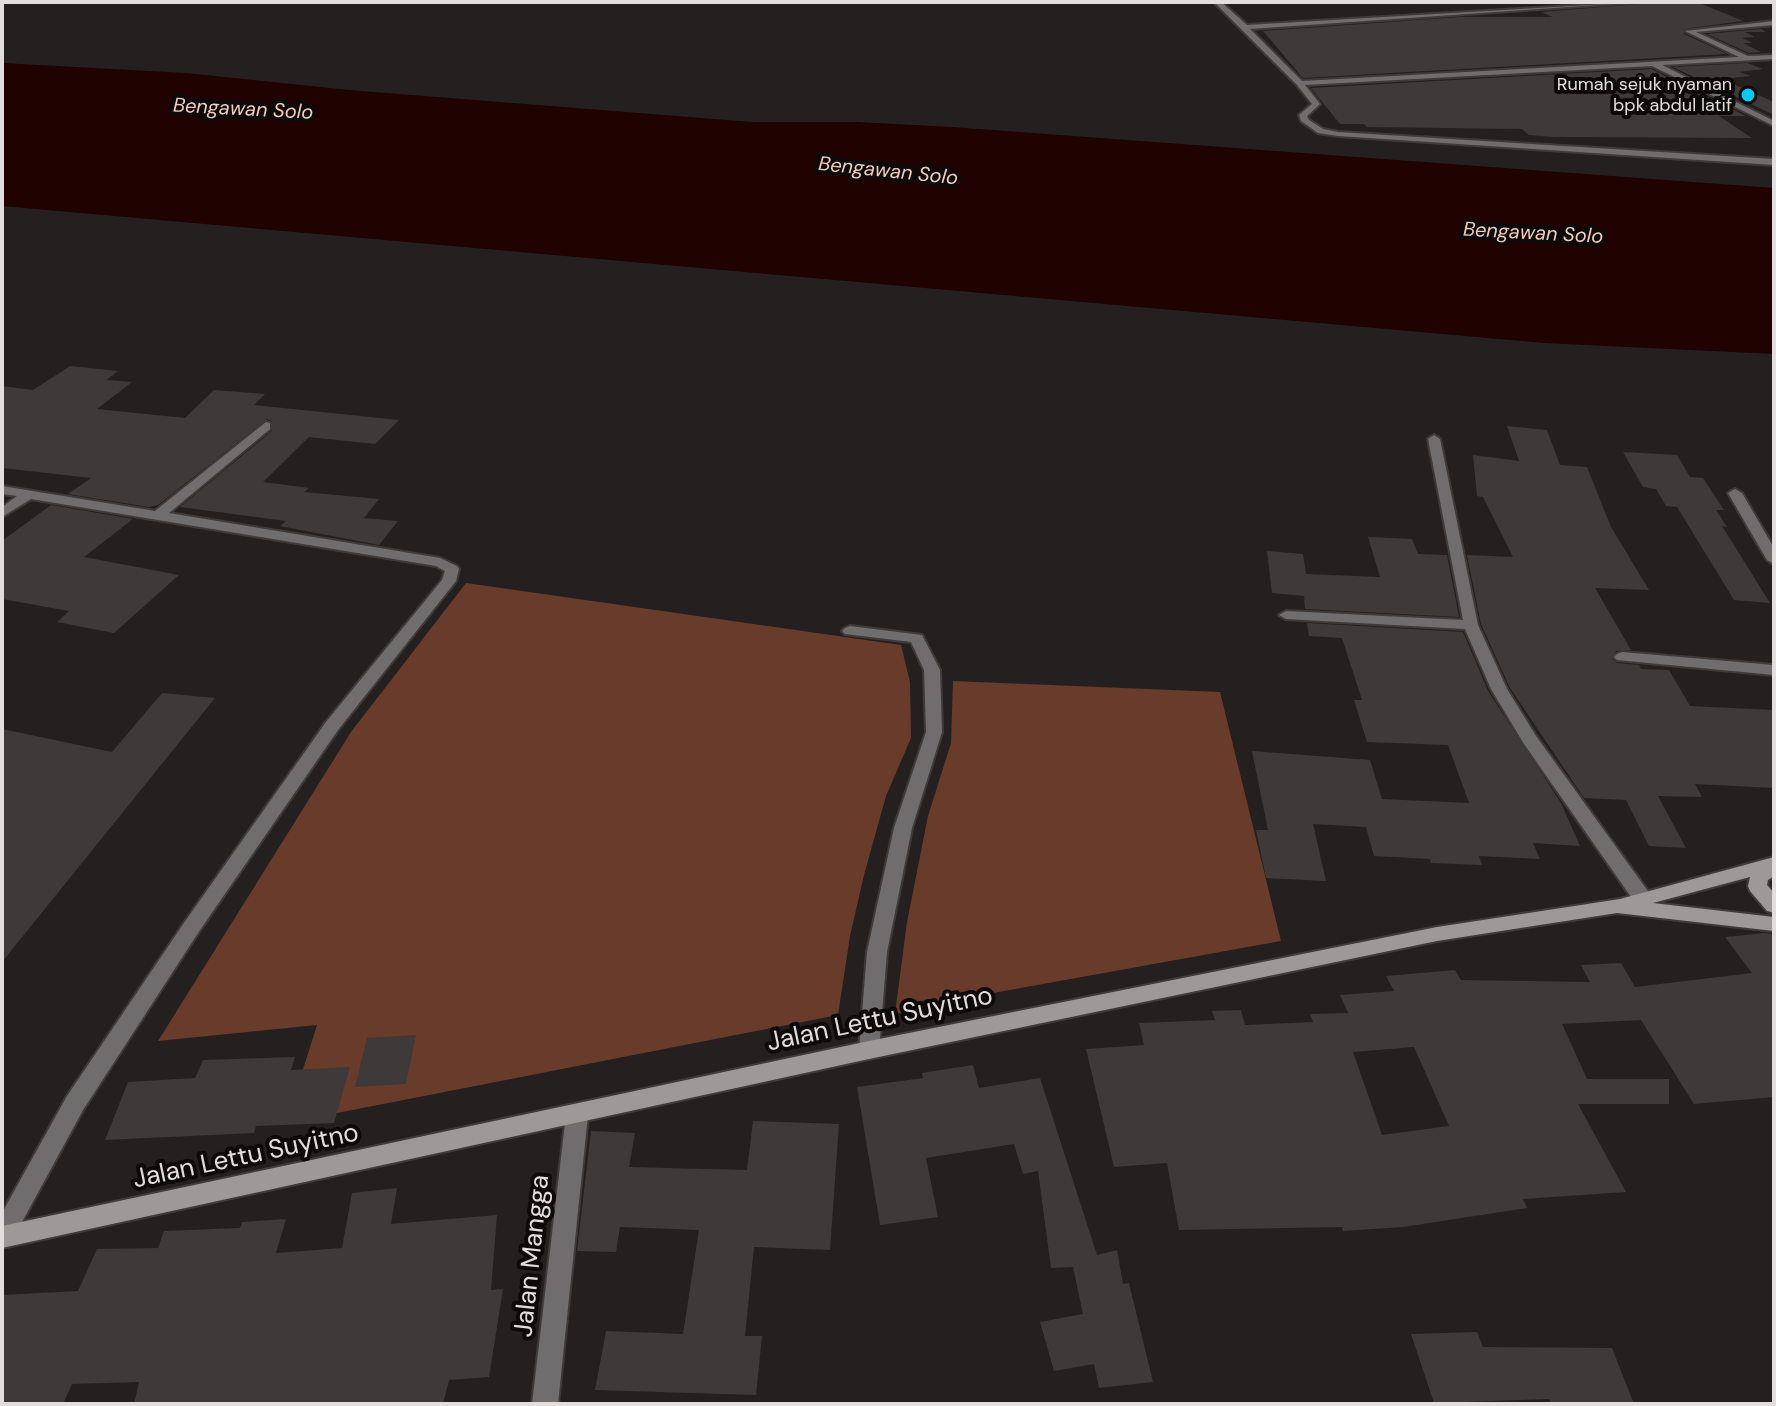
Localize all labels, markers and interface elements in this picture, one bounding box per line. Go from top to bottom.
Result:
place label: Rumah sejuk nyaman bpk abdul latif [1557,74,1732,116]
marker: Rumah sejuk nyaman bpk abdul latif [1739,86,1757,104]
water label: Bengawan Solo [172,94,314,126]
water label: Bengawan Solo [817,153,959,191]
water label: Bengawan Solo [1462,218,1604,250]
street label: Jalan Lettu Suyitno [764,981,996,1059]
street label: Jalan Lettu Suyitno [130,1118,362,1196]
street label: Jalan Mangga [509,1173,557,1339]

